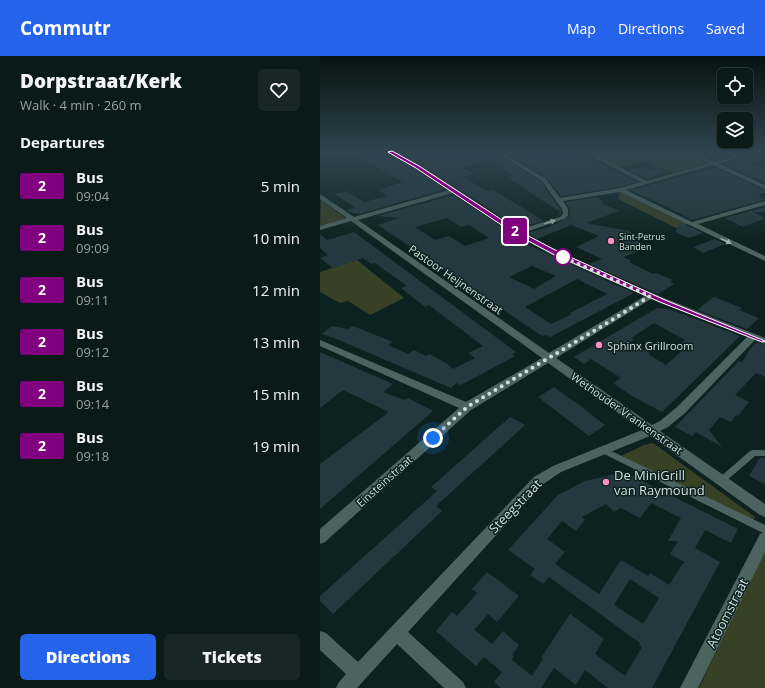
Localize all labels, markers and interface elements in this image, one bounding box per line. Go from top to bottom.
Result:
text: Commutr [20,15,111,41]
text: Map [567,19,596,38]
text: Directions [618,19,684,38]
text: Saved [706,19,745,38]
text: Dorpstraat/Kerk [20,68,182,94]
map controls [717,68,753,148]
button: locate [717,68,753,104]
button: heart [258,69,300,111]
text: Walk · 4 min · 260 m [20,96,142,114]
button: layers [717,112,753,148]
text: Departures [20,132,105,152]
text: Bus [76,167,103,187]
text: 2 [38,176,46,195]
text: 5 min [261,176,300,196]
text: 09:04 [76,187,109,205]
line badge: 2 [502,218,528,244]
text: Bus [76,219,103,239]
one-way arrow [544,219,556,225]
text: 2 [511,221,519,240]
text: 2 [38,228,46,247]
text: 10 min [252,228,300,248]
place label: Sint-Petrus Banden [619,230,665,253]
marker: Sint-Petrus Banden [606,236,616,246]
one-way arrow [721,238,732,244]
text: 09:09 [76,239,109,257]
street label: Pastoor Heijnenstraat [406,241,506,317]
unlabelled marker [554,248,572,266]
text: Bus [76,271,103,291]
text: 2 [38,280,46,299]
text: 12 min [252,280,300,300]
text: 09:11 [76,291,109,309]
text: Bus [76,323,103,343]
text: 2 [38,332,46,351]
text: 13 min [252,332,300,352]
place label: Sphinx Grillroom [607,338,693,353]
marker: Sphinx Grillroom [594,340,604,350]
text: 09:12 [76,343,109,361]
street label: Wethouder Vrankenstraat [568,369,686,457]
text: Bus [76,375,103,395]
text: 2 [38,384,46,403]
text: 15 min [252,384,300,404]
text: 09:14 [76,395,109,413]
text: Bus [76,427,103,447]
your location [423,428,443,448]
text: 2 [38,436,46,455]
text: 19 min [252,436,300,456]
text: 09:18 [76,447,109,465]
street label: Einsteinstraat [353,452,415,510]
place label: De MiniGrill van Raymound [614,466,705,499]
street label: Steegstraat [485,475,546,537]
marker: De MiniGrill van Raymound [601,477,611,487]
street label: Atoomstraat [702,575,752,651]
button: Directions [20,634,156,680]
button: Tickets [164,634,300,680]

